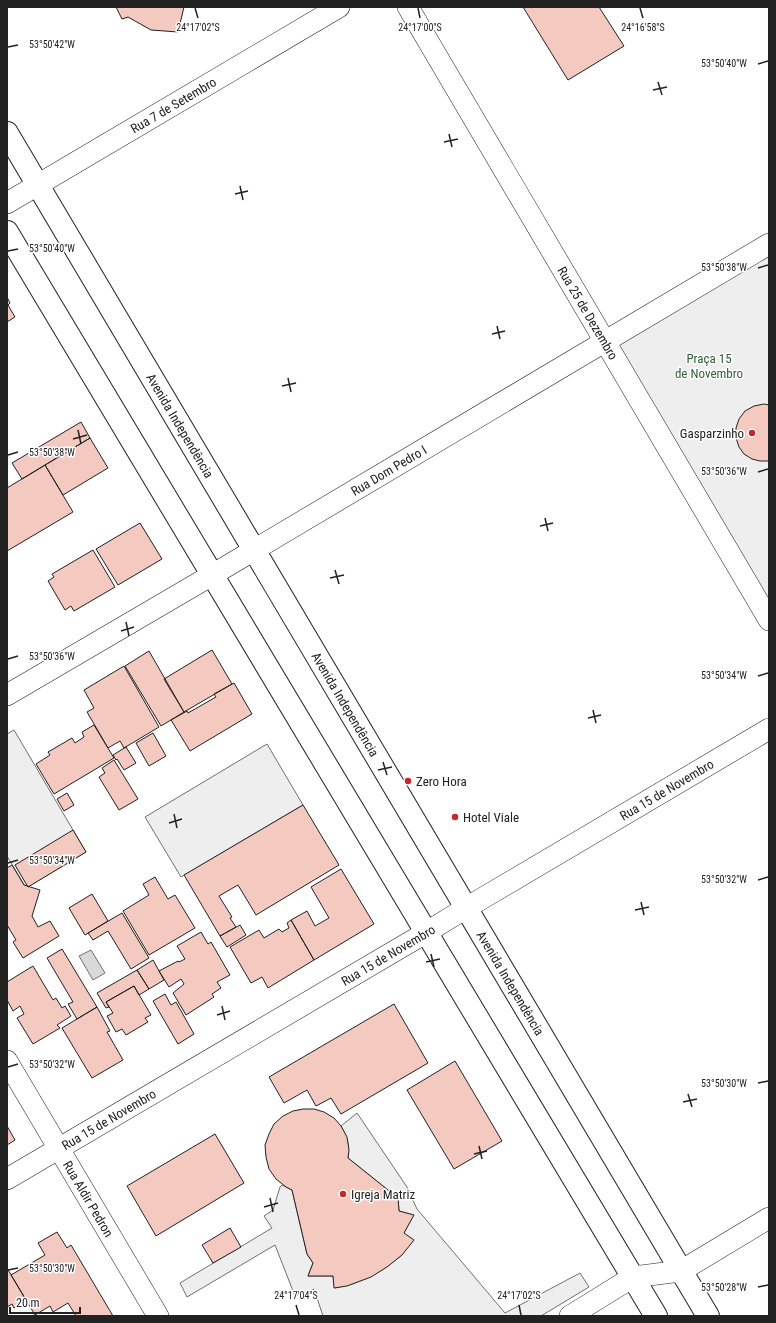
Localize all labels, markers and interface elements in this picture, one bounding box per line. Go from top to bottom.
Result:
text: 24°17'02"S [176,22,220,33]
text: 24°17'00"S [398,22,442,33]
text: 24°16'58"S [621,22,665,33]
text: 53°50'42"W [29,39,75,50]
text: 53°50'40"W [701,58,747,69]
street label: Rua 7 de Setembro [128,74,219,136]
text: 53°50'40"W [29,243,75,254]
text: 53°50'38"W [701,262,747,273]
street label: Rua 25 de Dezembro [555,264,621,362]
park label: Praça 15 de Novembro [675,351,743,381]
street label: Avenida Independência [144,371,217,480]
place label: Gasparzinho [680,426,744,441]
marker: Gasparzinho [747,428,757,438]
street label: Rua Dom Pedro I [348,442,429,498]
text: 53°50'38"W [29,447,75,458]
text: 53°50'36"W [701,466,747,477]
street label: Avenida Independência [309,649,382,759]
text: 53°50'36"W [29,651,75,662]
text: 53°50'34"W [701,670,747,681]
street label: Rua 15 de Novembro [617,756,716,823]
place label: Zero Hora [416,774,467,789]
marker: Zero Hora [403,776,413,786]
place label: Hotel Viale [463,810,519,825]
marker: Hotel Viale [450,812,460,822]
text: 53°50'34"W [29,855,75,866]
text: 53°50'32"W [701,874,747,885]
street label: Rua 15 de Novembro [338,921,438,988]
street label: Avenida Independência [474,928,547,1038]
text: 53°50'32"W [29,1059,75,1070]
text: 53°50'30"W [701,1078,747,1089]
street label: Rua 15 de Novembro [59,1086,158,1153]
street label: Rua Aldir Pedron [60,1158,117,1239]
place label: Igreja Matriz [351,1187,416,1202]
marker: Igreja Matriz [338,1189,348,1199]
text: 53°50'30"W [29,1263,75,1274]
text: 53°50'28"W [701,1282,747,1293]
scale bar [10,1289,80,1315]
text: 24°17'04"S [274,1290,318,1301]
text: 24°17'02"S [497,1290,541,1301]
text: 20 m [16,1296,40,1310]

